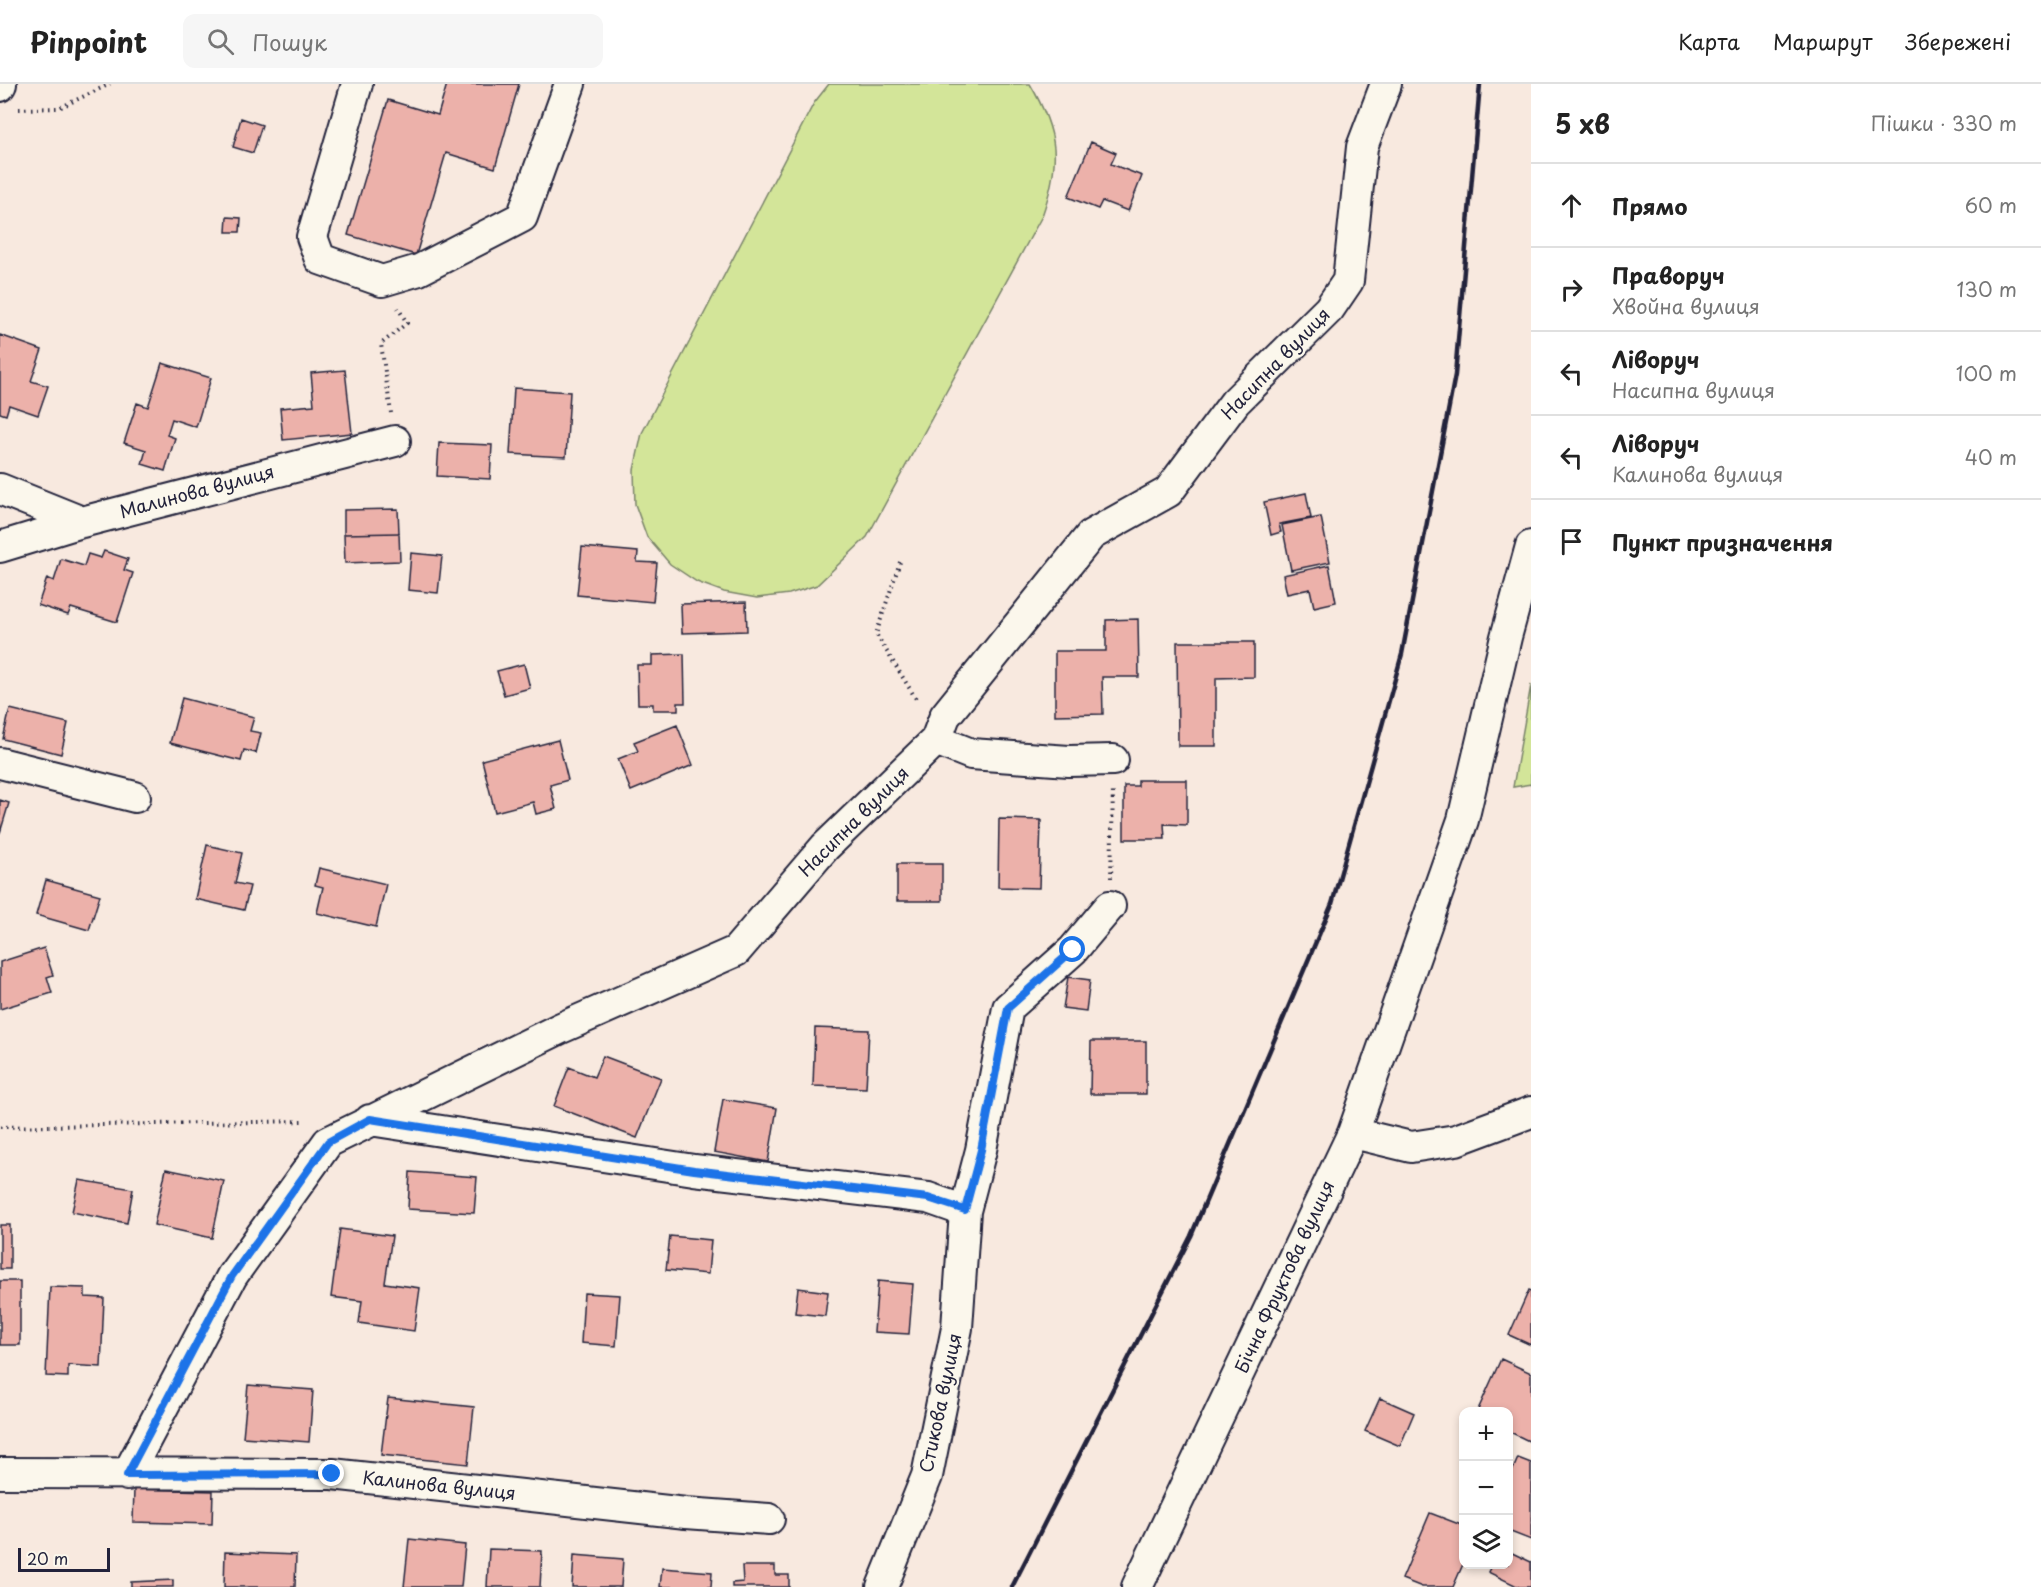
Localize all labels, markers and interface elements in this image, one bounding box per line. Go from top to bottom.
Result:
search box [183,14,603,68]
text: Pinpoint [30,20,147,63]
icon: search [204,25,237,58]
text: Пошук [252,25,327,58]
text: Карта [1678,25,1740,57]
text: Маршрут [1773,25,1872,57]
text: Збережені [1905,25,2011,57]
text: 5 хв [1555,104,1610,143]
text: Пішки · 330 m [1871,108,2017,138]
icon: ahead [1555,189,1588,222]
text: Прямо [1612,189,1687,222]
text: 60 m [1965,190,2017,220]
text: Праворуч [1612,258,1725,291]
icon: right [1555,273,1588,306]
text: 130 m [1957,274,2017,304]
text: Хвойна вулиця [1612,291,1760,321]
street label: Насипна вулиця [1214,301,1336,425]
text: Ліворуч [1612,342,1699,375]
icon: left [1555,357,1588,390]
text: 100 m [1956,358,2017,388]
text: Насипна вулиця [1612,375,1775,405]
text: Ліворуч [1612,426,1699,459]
icon: left [1555,441,1588,474]
text: 40 m [1965,442,2017,472]
street label: Малинова вулиця [116,457,277,524]
text: Калинова вулиця [1612,459,1783,489]
icon: arrive [1555,525,1588,558]
text: Пункт призначення [1612,525,1833,558]
street label: Насипна вулиця [792,760,914,882]
route start [1059,936,1085,962]
street label: Бічна Фруктова вулиця [1227,1176,1340,1377]
street label: Стикова вулиця [912,1330,967,1475]
map controls [1459,1407,1513,1569]
button: + [1459,1407,1513,1461]
route end [318,1460,344,1486]
button: − [1459,1461,1513,1515]
street label: Калинова вулиця [361,1463,517,1506]
button: layers [1459,1515,1513,1569]
scale bar [18,1545,110,1572]
text: 20 m [27,1546,68,1570]

